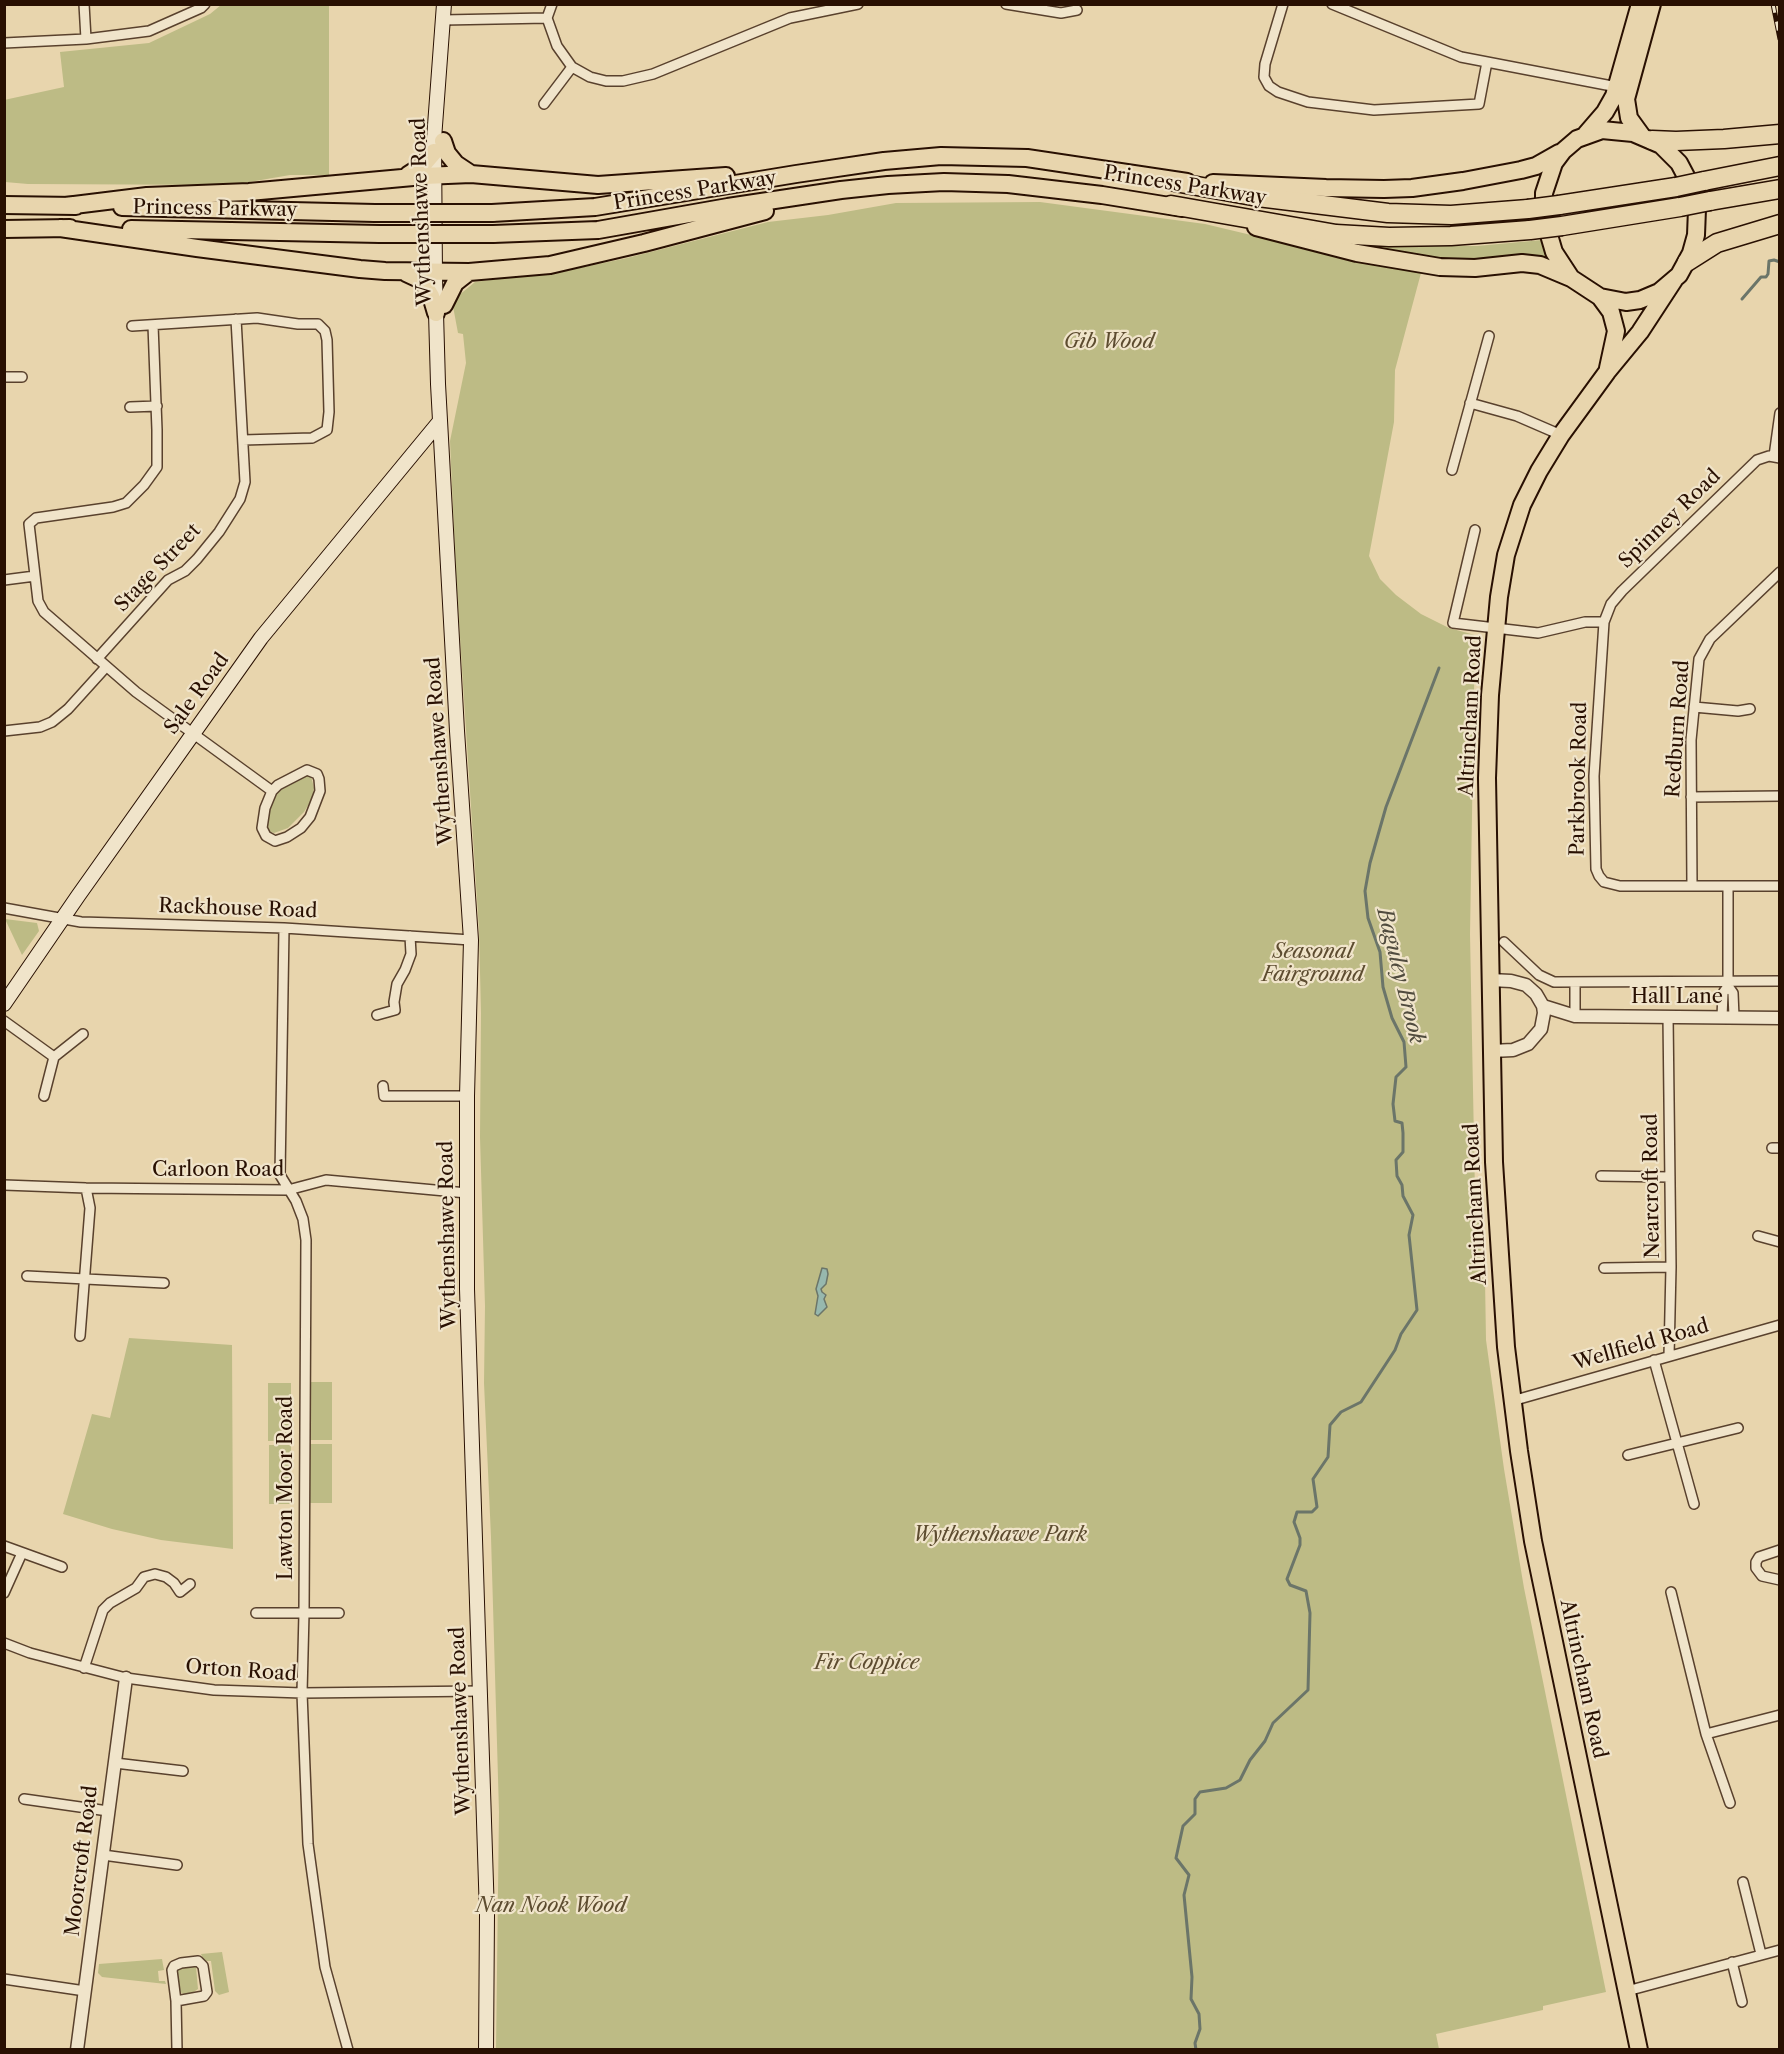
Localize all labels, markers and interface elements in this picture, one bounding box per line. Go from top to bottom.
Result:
street label: Wythenshawe Road [407,117,437,307]
street label: Princess Parkway [1102,161,1268,211]
street label: Princess Parkway [612,166,778,216]
street label: Princess Parkway [132,196,298,222]
park label: Gib Wood [1064,330,1154,354]
street label: Spinney Road [1614,464,1726,574]
street label: Stage Street [110,519,206,617]
street label: Altrincham Road [1455,635,1487,797]
street label: Sale Road [160,649,234,739]
street label: Wythenshawe Road [421,656,459,846]
street label: Redburn Road [1661,659,1695,799]
street label: Parkbrook Road [1566,702,1592,856]
street label: Rackhouse Road [158,894,318,924]
water label: Baguley Brook [1371,906,1429,1046]
park label: Seasonal Fairground [1262,940,1364,987]
street label: Hall Lane [1631,985,1723,1009]
street label: Nearcroft Road [1639,1113,1665,1259]
street label: Altrincham Road [1460,1123,1492,1285]
street label: Wythenshawe Road [434,1141,462,1329]
street label: Carloon Road [152,1158,284,1182]
street label: Wellfield Road [1570,1314,1712,1376]
street label: Lawton Moor Road [274,1396,298,1580]
park label: Wythenshawe Park [913,1523,1087,1547]
street label: Altrincham Road [1554,1597,1612,1761]
street label: Wythenshawe Road [446,1626,476,1816]
park label: Fir Coppice [815,1651,919,1675]
street label: Orton Road [184,1655,298,1687]
street label: Moorcroft Road [61,1784,103,1938]
park label: Nan Nook Wood [476,1894,626,1918]

